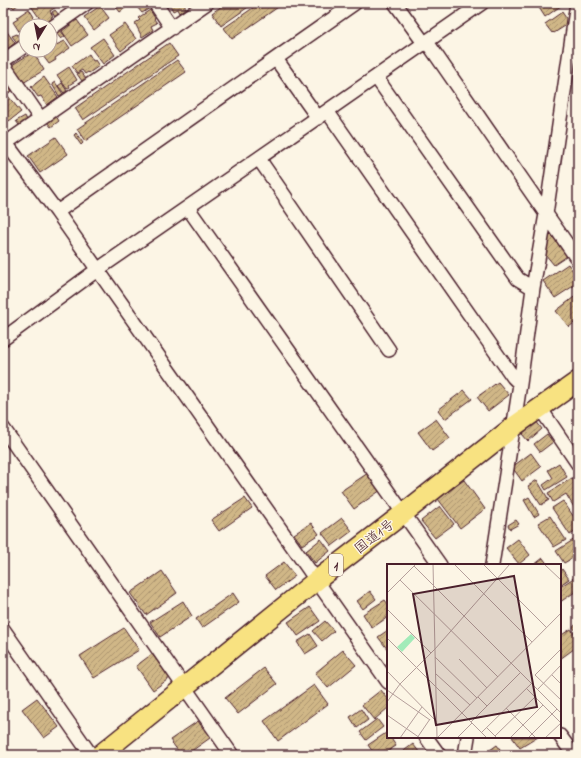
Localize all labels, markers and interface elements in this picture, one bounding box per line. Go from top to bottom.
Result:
north arrow [18,18,58,58]
text: N [31,38,41,55]
street label: 国道1号 [350,515,400,560]
road number: 1 [329,554,343,576]
inset map [387,564,561,738]

